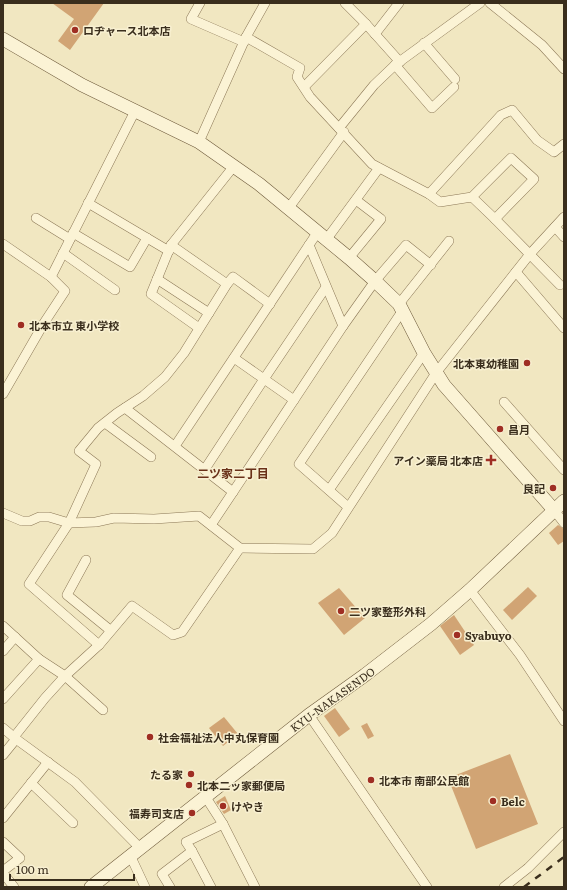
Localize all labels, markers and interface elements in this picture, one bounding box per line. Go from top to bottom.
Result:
place label: ロヂャース北本店 [83,22,170,38]
marker: ロヂャース北本店 [70,25,80,35]
place label: 北本市立 東小学校 [29,317,119,333]
marker: 北本市立 東小学校 [16,320,26,330]
place label: 北本東幼稚園 [453,355,519,371]
marker: 北本東幼稚園 [522,358,532,368]
place label: 昌月 [508,421,530,437]
marker: 昌月 [495,424,505,434]
place label: アイン薬局 北本店 [393,452,483,468]
marker: アイン薬局 北本店 [486,455,496,465]
district label: 二ツ家二丁目 [197,464,269,482]
place label: 良記 [523,480,545,496]
marker: 良記 [548,483,558,493]
place label: 二ツ家整形外科 [349,603,426,619]
marker: 二ツ家整形外科 [336,606,346,616]
place label: Syabuyo [465,627,512,643]
marker: Syabuyo [452,630,462,640]
street label: KYU-NAKASENDO [286,663,378,735]
place label: 社会福祉法人中丸保育園 [158,729,279,745]
marker: 社会福祉法人中丸保育園 [145,732,155,742]
place label: たる家 [150,766,183,782]
marker: たる家 [186,769,196,779]
place label: 北本市 南部公民館 [379,772,469,788]
marker: 北本市 南部公民館 [366,775,376,785]
place label: 北本二ッ家郵便局 [197,777,285,793]
marker: 北本二ッ家郵便局 [184,780,194,790]
place label: Belc [501,793,525,809]
marker: Belc [488,796,498,806]
place label: けやき [231,798,264,814]
marker: けやき [218,801,228,811]
place label: 福寿司支店 [129,805,184,821]
marker: 福寿司支店 [187,808,197,818]
scale bar [10,856,134,882]
text: 100 m [16,860,49,878]

